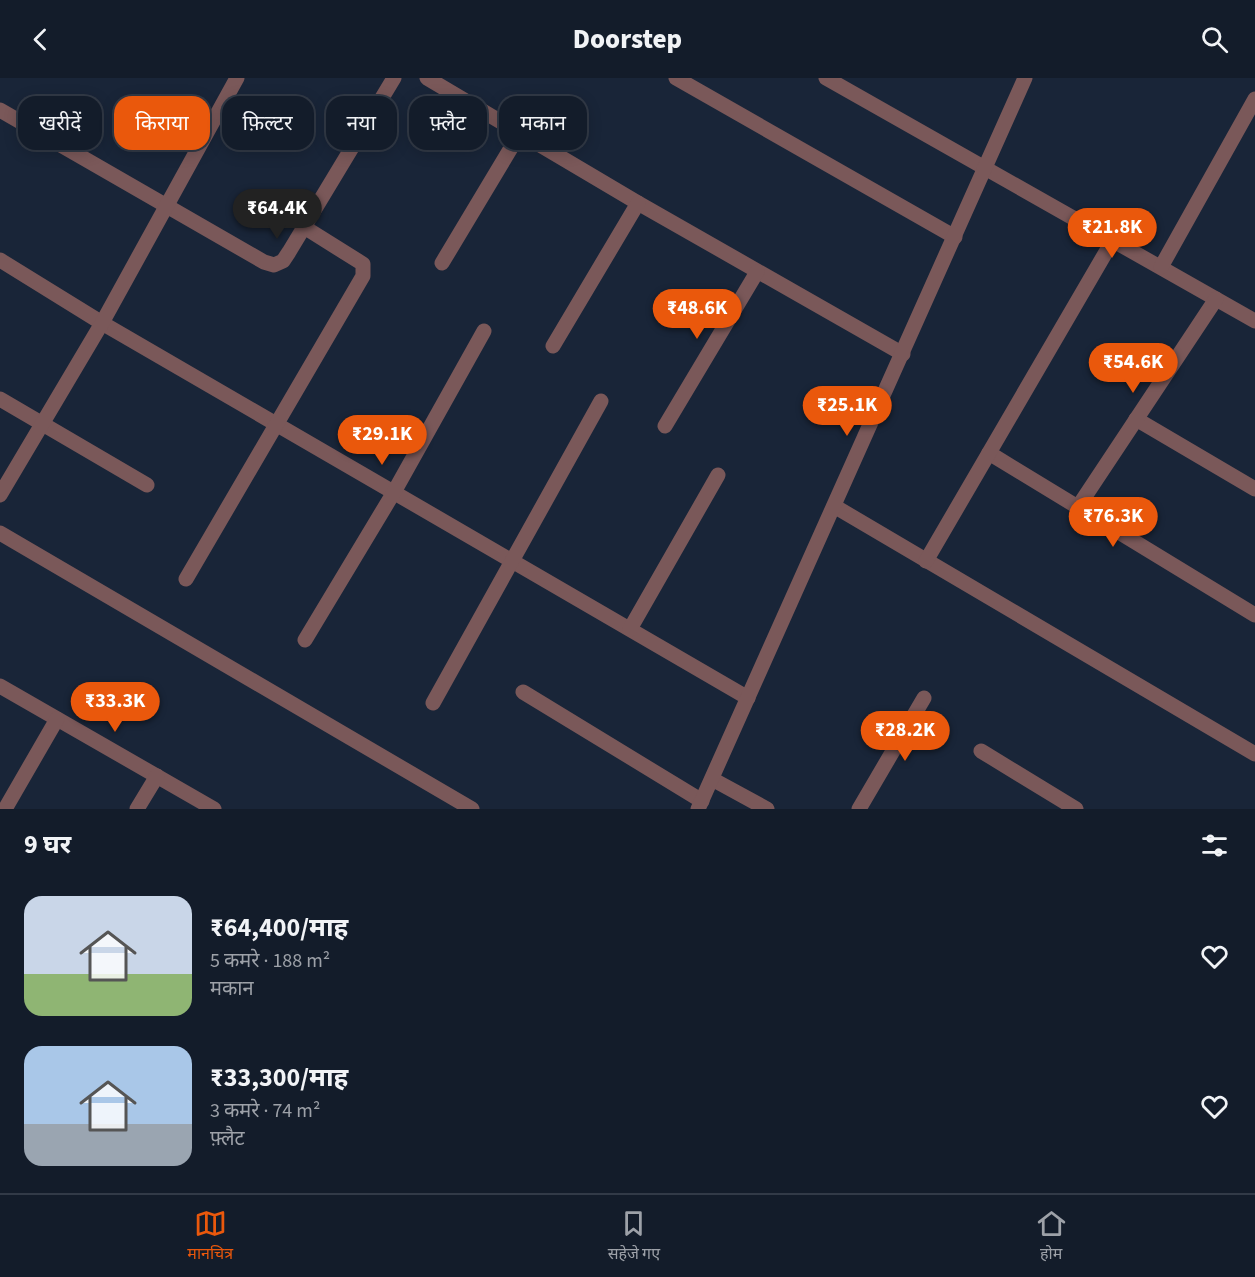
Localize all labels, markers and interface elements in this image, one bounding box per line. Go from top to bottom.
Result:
text: Doorstep [573,20,682,59]
icon: back [24,23,57,56]
icon: search [1198,23,1231,56]
chip: खरीदें [18,96,102,150]
chip: किराया [114,96,210,150]
chip: फ़िल्टर [222,96,314,150]
chip: नया [326,96,397,150]
chip: फ़्लैट [409,96,487,150]
chip: मकान [499,96,587,150]
pin: ₹64.4K [228,189,326,240]
text: ₹64.4K [247,194,307,222]
pin: ₹21.8K [1063,208,1161,259]
text: ₹21.8K [1082,213,1142,241]
pin: ₹48.6K [648,289,746,340]
text: ₹48.6K [667,294,727,322]
pin: ₹54.6K [1084,343,1182,394]
text: ₹54.6K [1103,348,1163,376]
pin: ₹25.1K [798,386,896,437]
text: ₹25.1K [817,391,877,419]
pin: ₹29.1K [333,415,431,466]
text: ₹29.1K [352,420,412,448]
pin: ₹76.3K [1064,497,1162,548]
text: ₹76.3K [1083,502,1143,530]
pin: ₹33.3K [66,682,164,733]
text: ₹33.3K [85,687,145,715]
pin: ₹28.2K [856,711,954,762]
text: ₹28.2K [875,716,935,744]
text: 9 घर [24,826,71,863]
icon: filters [1198,829,1231,862]
text: ₹64,400/माह [210,909,348,946]
icon: home [72,920,144,992]
icon: heart [1198,940,1231,973]
text: 5 कमरे · 188 m² [210,947,330,975]
text: मकान [210,975,254,1003]
text: ₹33,300/माह [210,1059,348,1096]
icon: home [72,1070,144,1142]
icon: heart [1198,1090,1231,1123]
text: 3 कमरे · 74 m² [210,1097,320,1125]
text: फ़्लैट [210,1125,245,1153]
tab: मानचित्र [187,1207,233,1266]
tab: सहेजे गए [608,1207,660,1266]
tab: होम [1035,1207,1068,1266]

